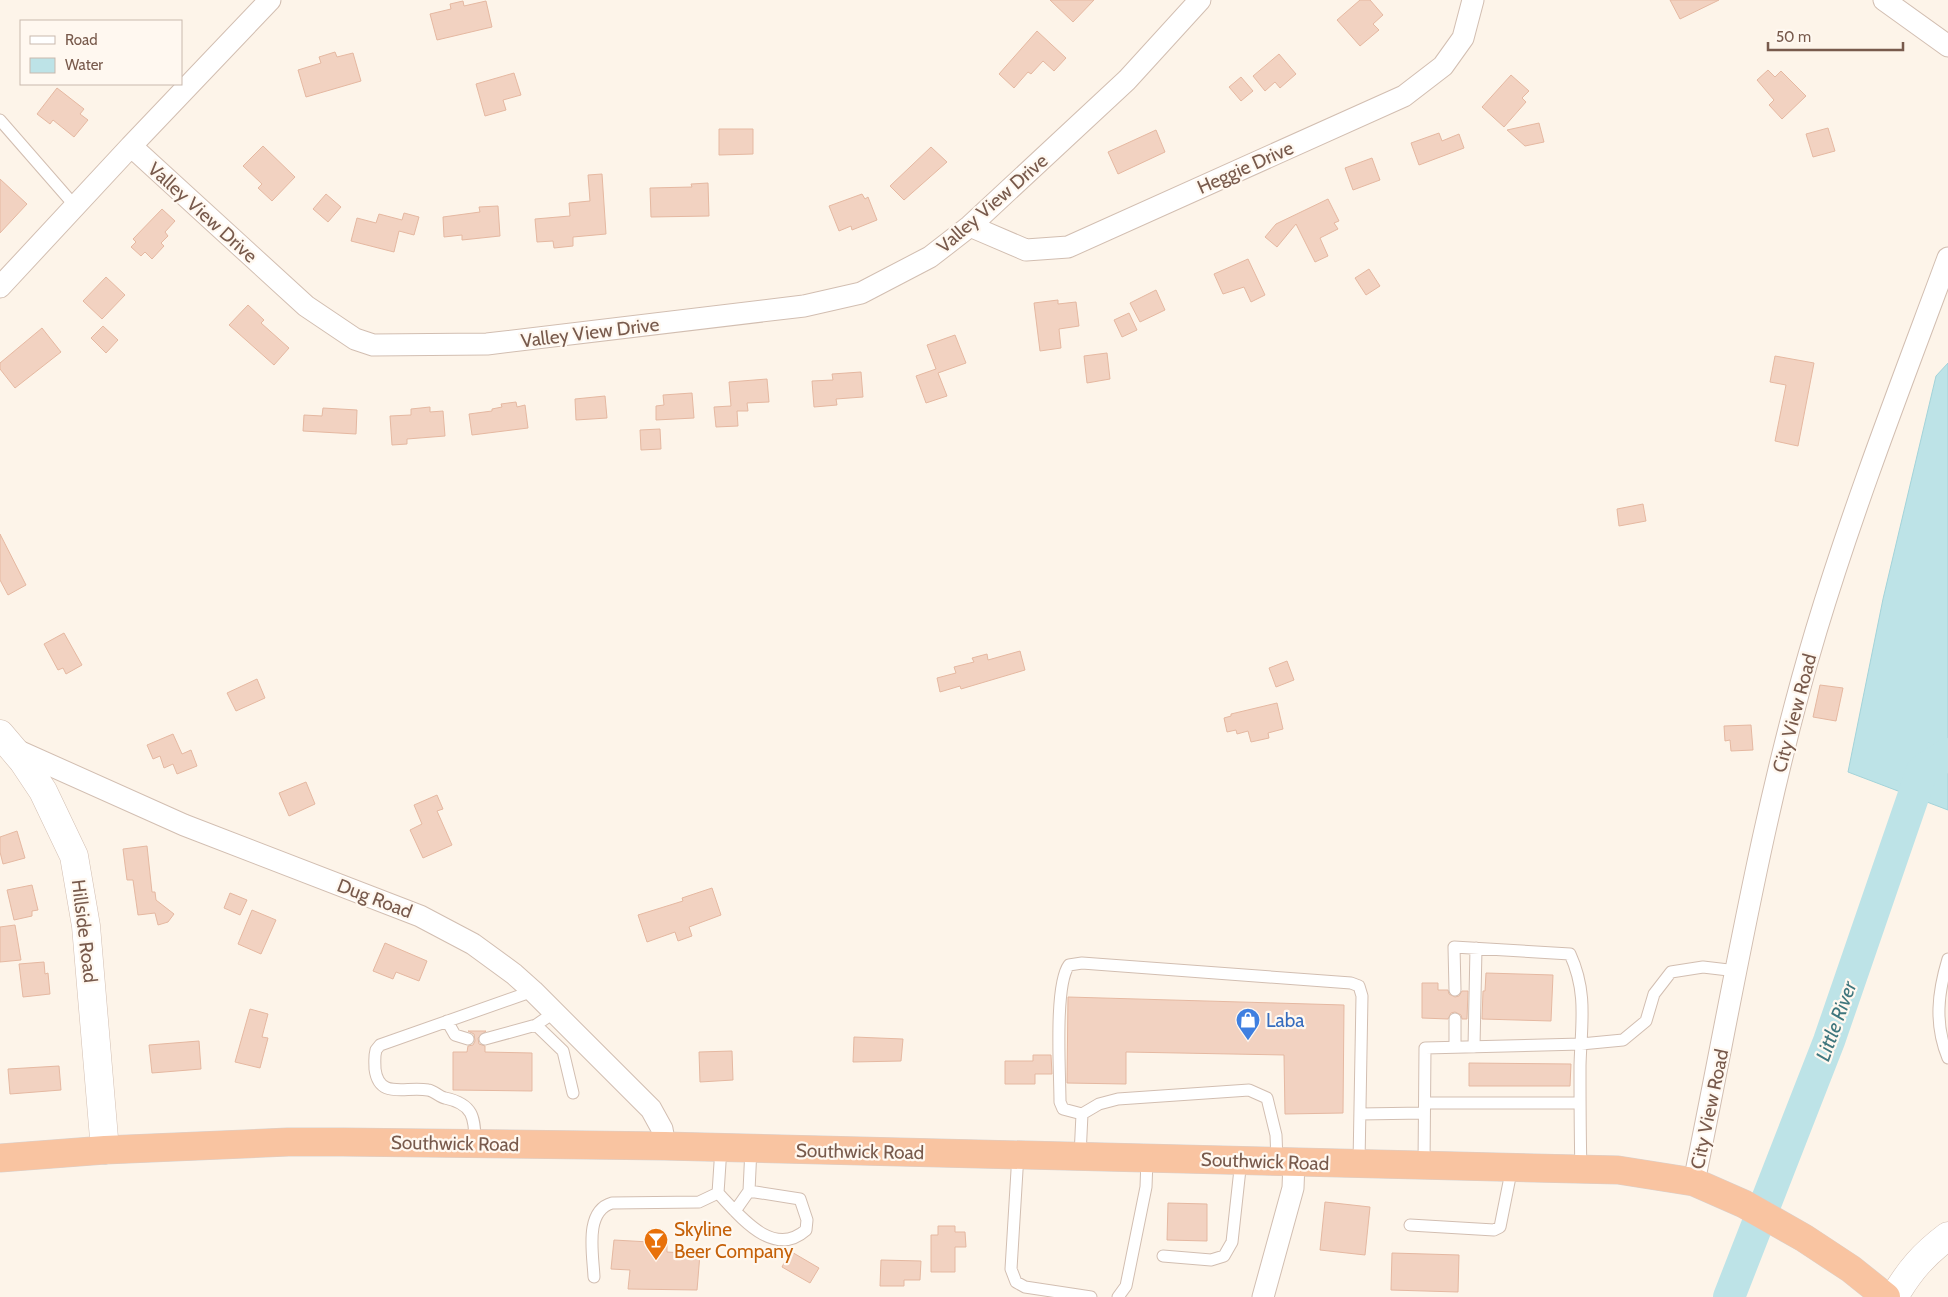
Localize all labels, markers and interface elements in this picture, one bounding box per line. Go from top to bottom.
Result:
legend [20,20,182,85]
scale bar [1768,20,1903,52]
text: 50 m [1776,28,1811,46]
text: Road [65,31,98,49]
text: Water [65,56,103,74]
street label: Heggie Drive [1194,136,1297,199]
street label: Valley View Drive [932,149,1053,258]
street label: Valley View Drive [143,157,262,268]
street label: Valley View Drive [520,313,661,352]
street label: City View Road [1768,651,1821,775]
street label: Dug Road [334,874,416,923]
street label: Hillside Road [67,878,102,984]
water label: Little River [1811,977,1862,1064]
shop icon: Laba [1235,1007,1261,1041]
place label: Laba [1266,1009,1304,1032]
street label: City View Road [1686,1047,1733,1171]
street label: Southwick Road [391,1131,519,1156]
street label: Southwick Road [796,1139,924,1164]
street label: Southwick Road [1200,1148,1330,1175]
place label: Skyline Beer Company [674,1218,794,1263]
bar icon: Skyline Beer Company [643,1227,669,1261]

